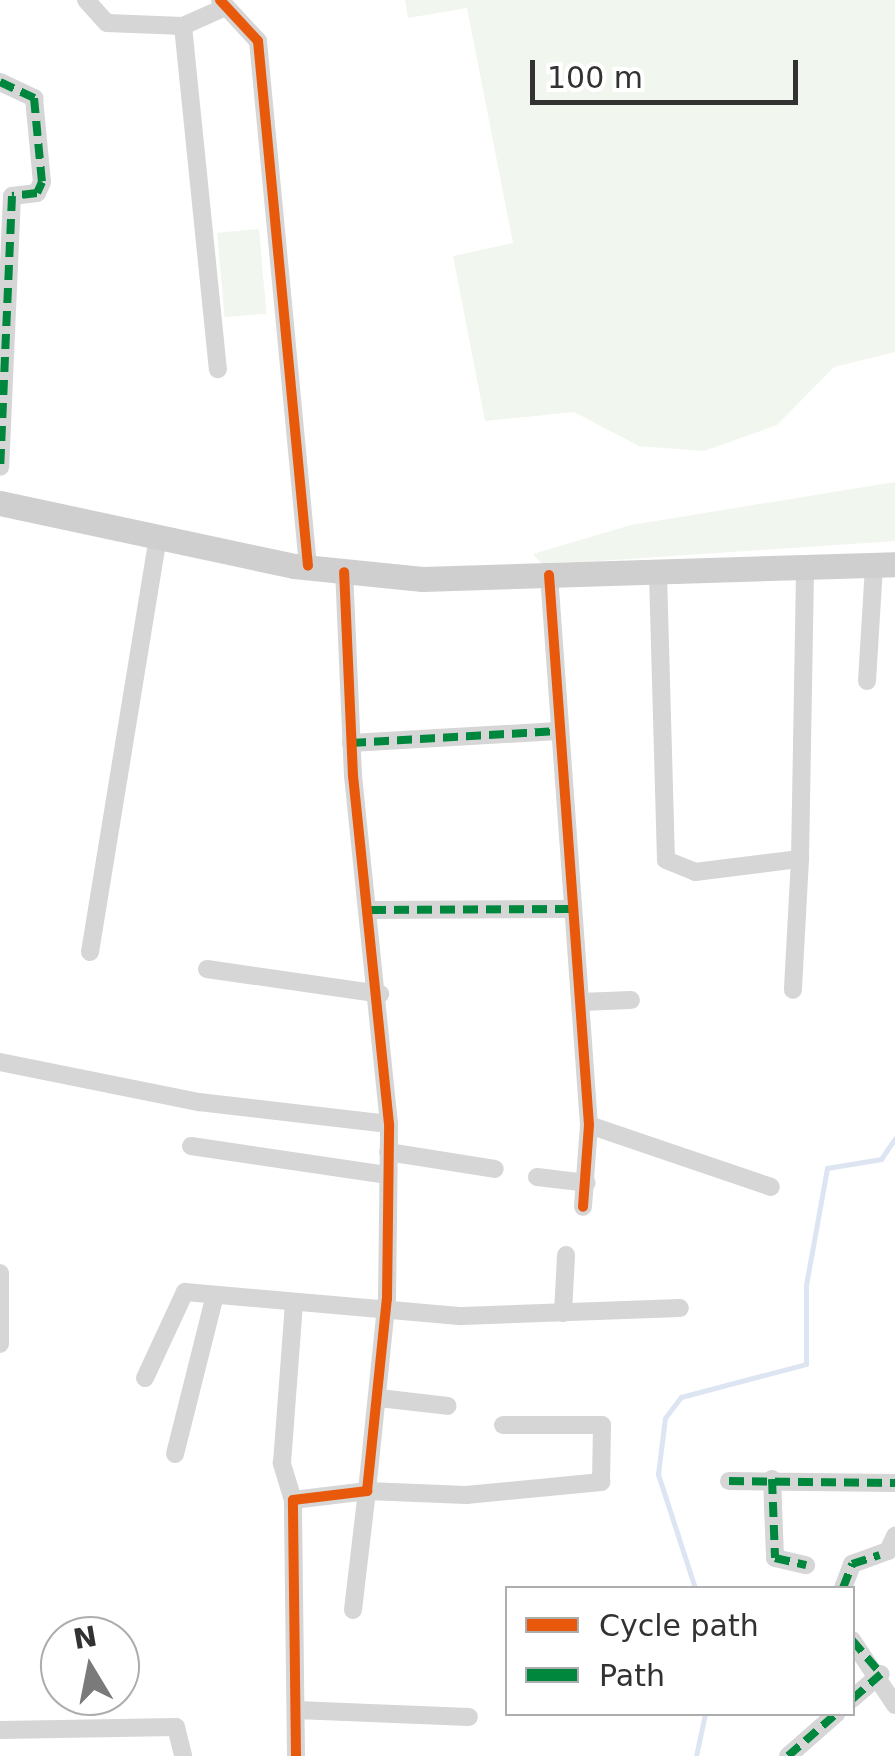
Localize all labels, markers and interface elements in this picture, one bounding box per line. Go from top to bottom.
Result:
scale bar [535,40,802,102]
text: 100 m [547,60,643,95]
legend [505,1586,855,1716]
text: Cycle path [599,1608,759,1643]
north arrow [40,1616,140,1716]
text: N [71,1620,99,1656]
text: Path [599,1658,665,1693]

